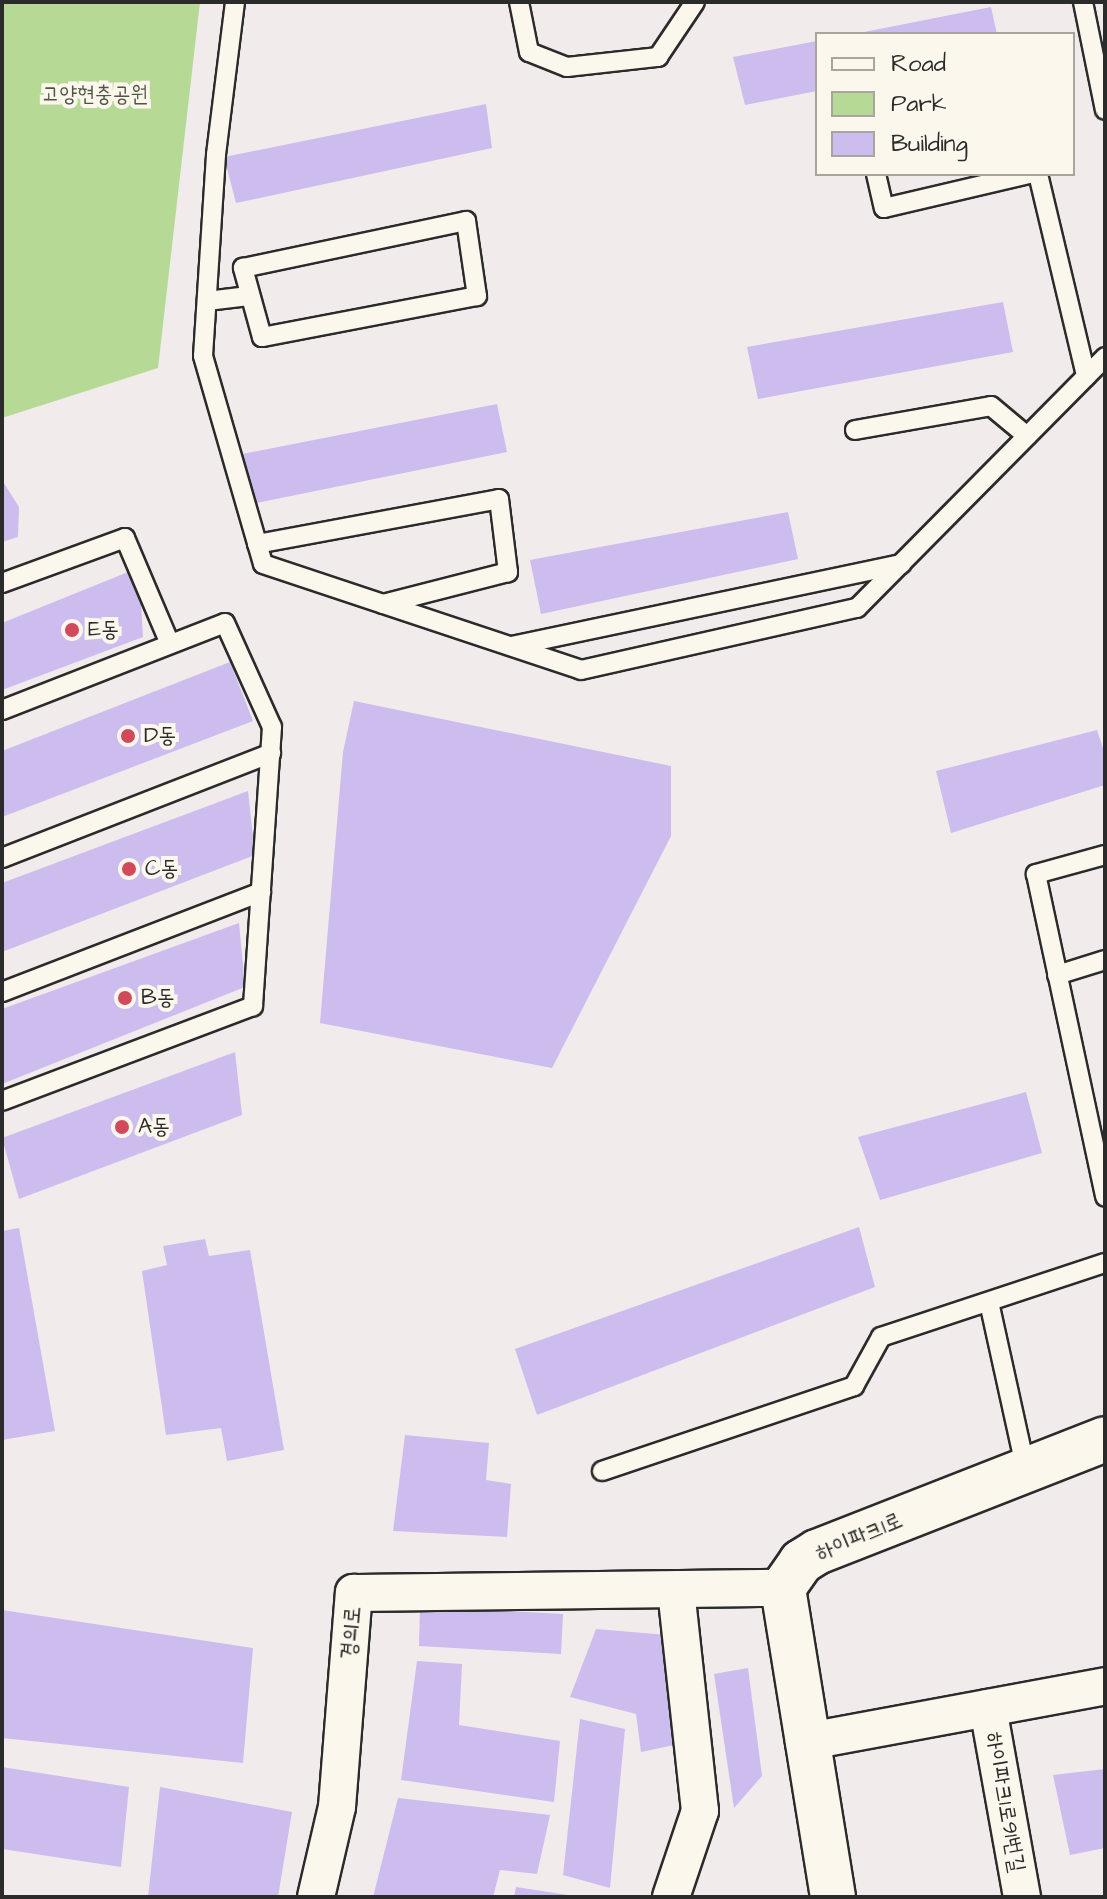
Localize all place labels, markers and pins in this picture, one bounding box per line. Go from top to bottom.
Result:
place label: E동 [88,617,119,643]
marker: E동 [63,621,81,639]
place label: D동 [144,723,176,749]
marker: D동 [119,727,137,745]
place label: C동 [145,856,178,882]
marker: C동 [120,860,138,878]
place label: B동 [141,985,174,1011]
marker: B동 [116,989,134,1007]
place label: A동 [138,1114,170,1140]
marker: A동 [113,1118,131,1136]

